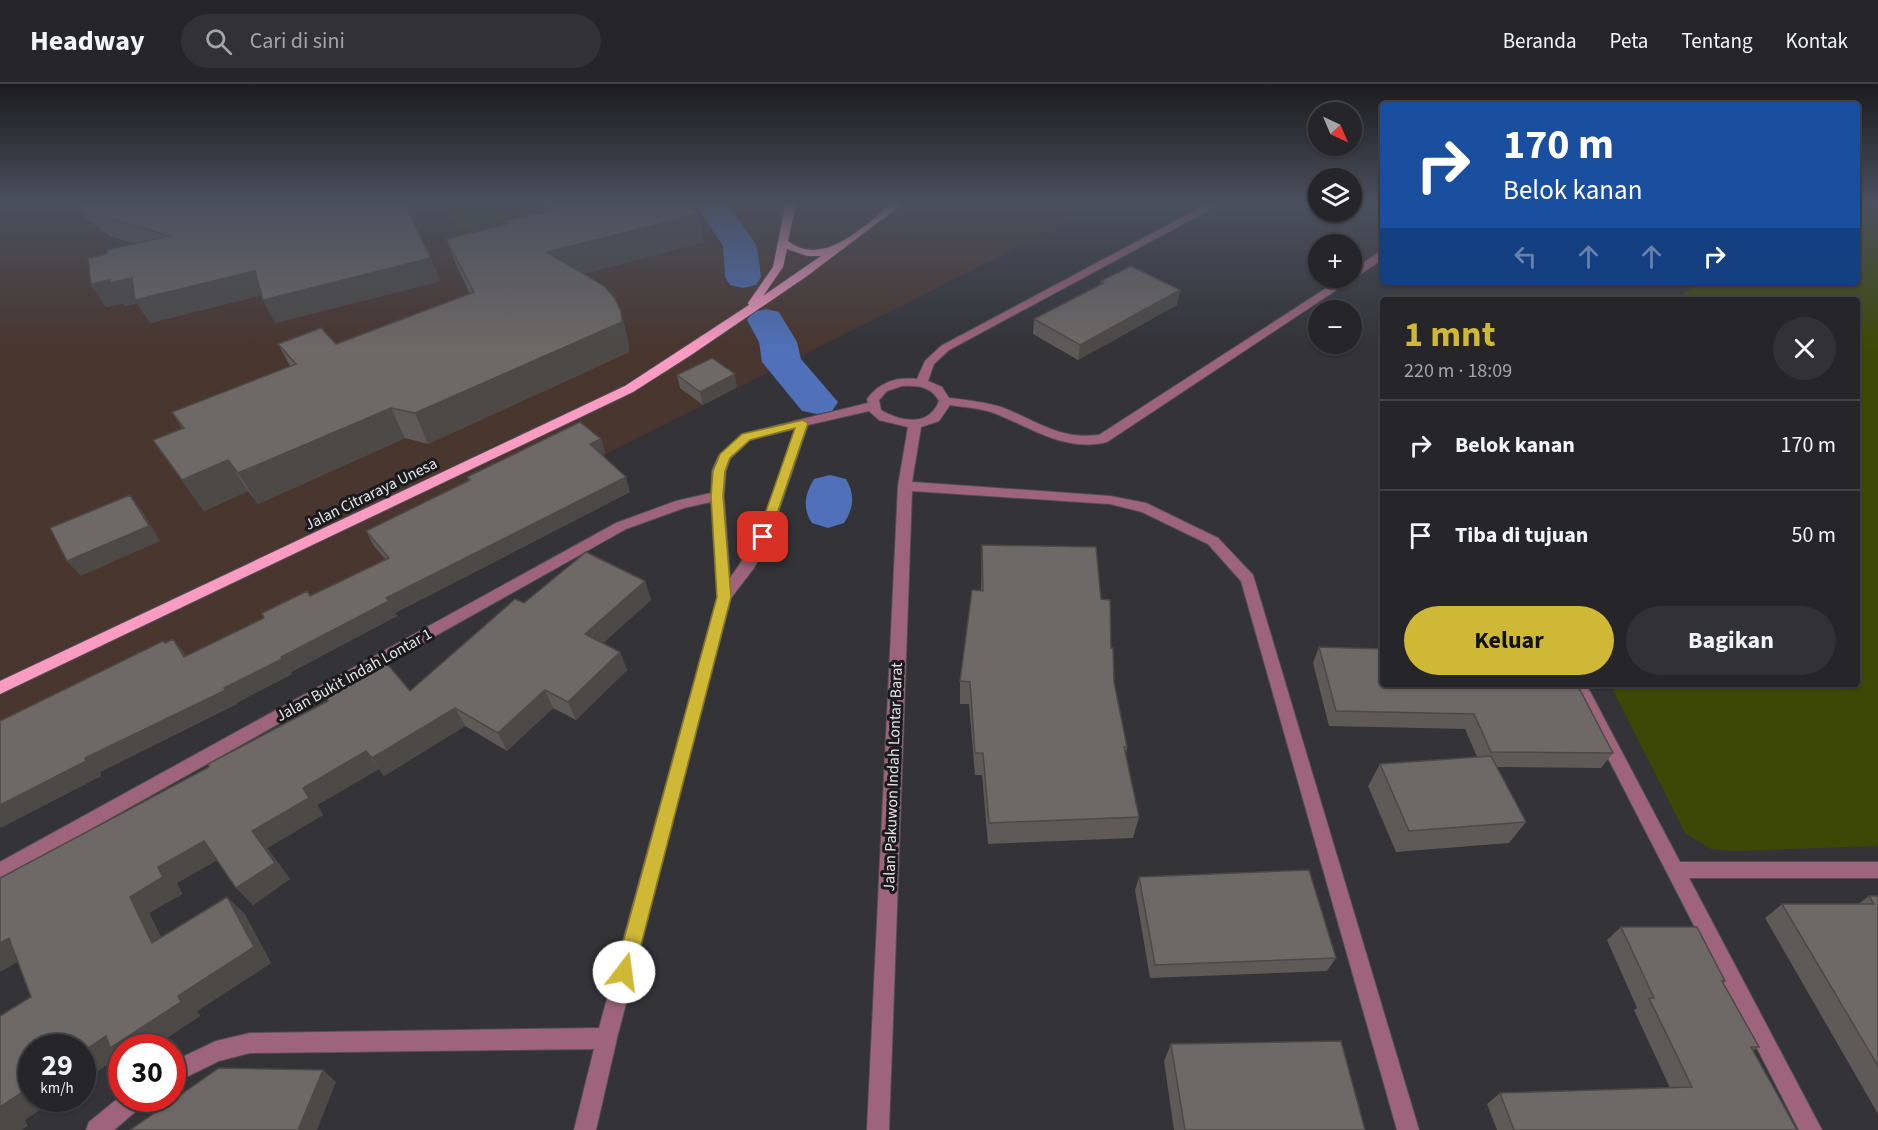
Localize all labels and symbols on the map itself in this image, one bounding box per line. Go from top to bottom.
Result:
north arrow [1308,102,1362,156]
street label: Jalan Citraraya Unesa [301,452,441,536]
pin [737,511,788,562]
street label: Jalan Bukit Indah Lontar 1 [272,623,436,727]
street label: Jalan Pakuwon Indah Lontar Barat [878,661,908,892]
position arrow [592,940,656,1004]
speed limit sign: 30 [108,1034,186,1112]

